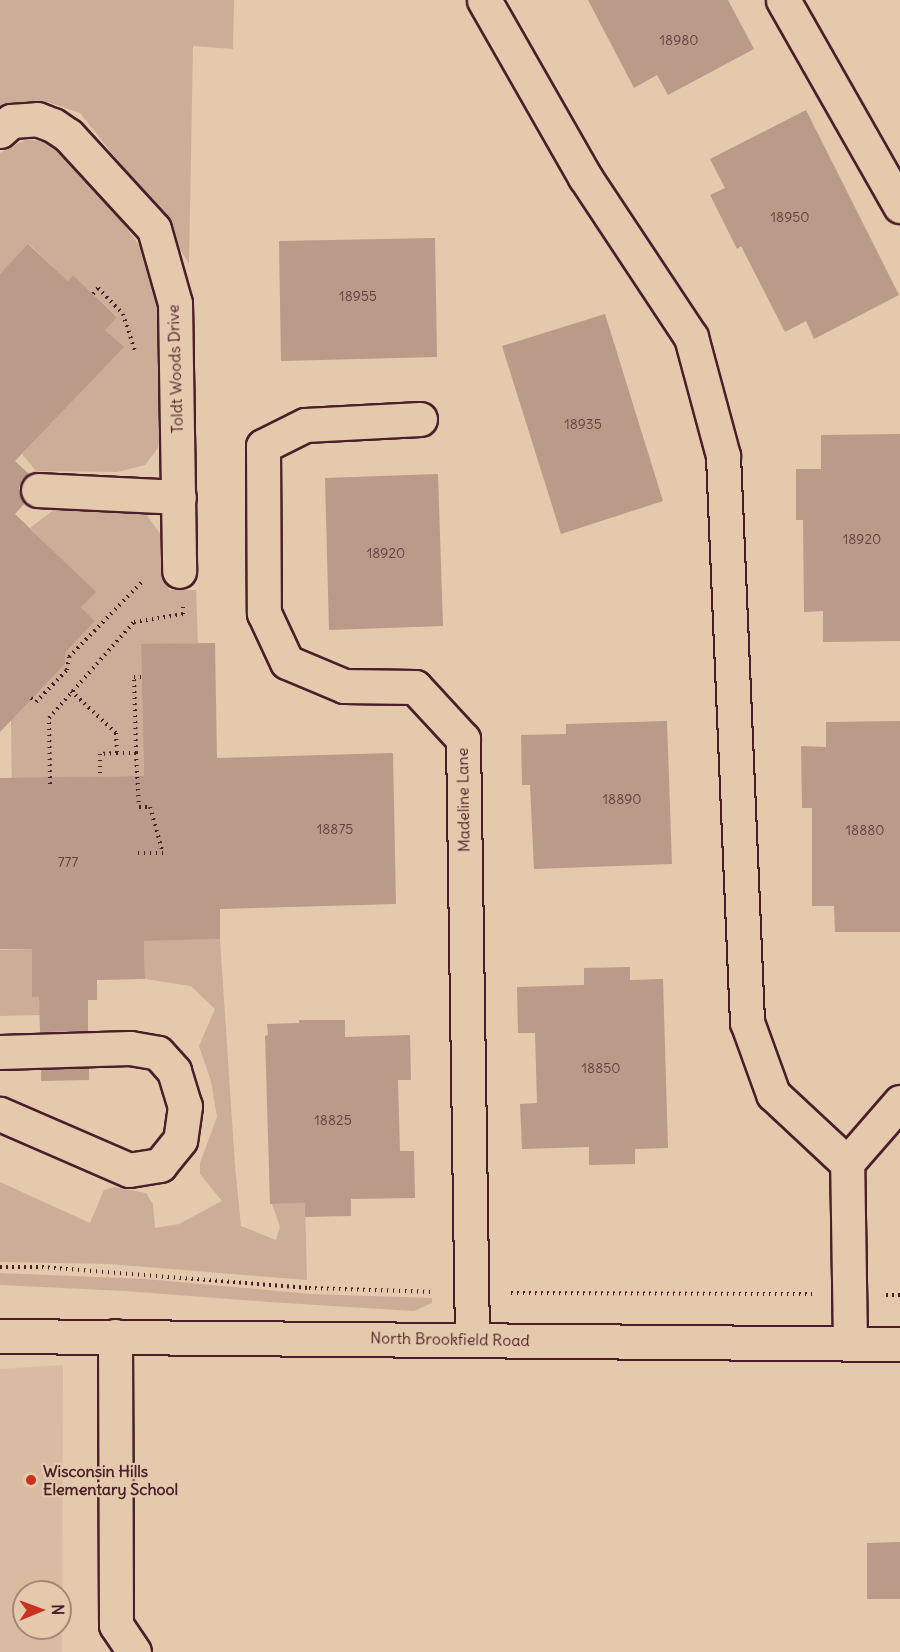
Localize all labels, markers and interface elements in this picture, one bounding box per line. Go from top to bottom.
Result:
house number: 18980 [660,32,698,48]
house number: 18950 [771,209,809,225]
house number: 18955 [339,288,377,304]
street label: Toldt Woods Drive [163,304,187,434]
house number: 18935 [564,416,602,432]
house number: 18920 [843,531,881,547]
house number: 18920 [367,545,405,561]
street label: Madeline Lane [452,748,474,852]
house number: 18890 [603,791,641,807]
house number: 18875 [317,821,353,837]
house number: 18880 [846,822,884,838]
house number: 777 [58,854,78,870]
house number: 18850 [582,1060,620,1076]
house number: 18825 [314,1112,352,1128]
street label: North Brookfield Road [370,1328,530,1350]
place label: Wisconsin Hills Elementary School [43,1461,178,1499]
marker: Wisconsin Hills Elementary School [24,1473,38,1487]
north arrow [12,1580,72,1640]
text: N [48,1604,68,1615]

